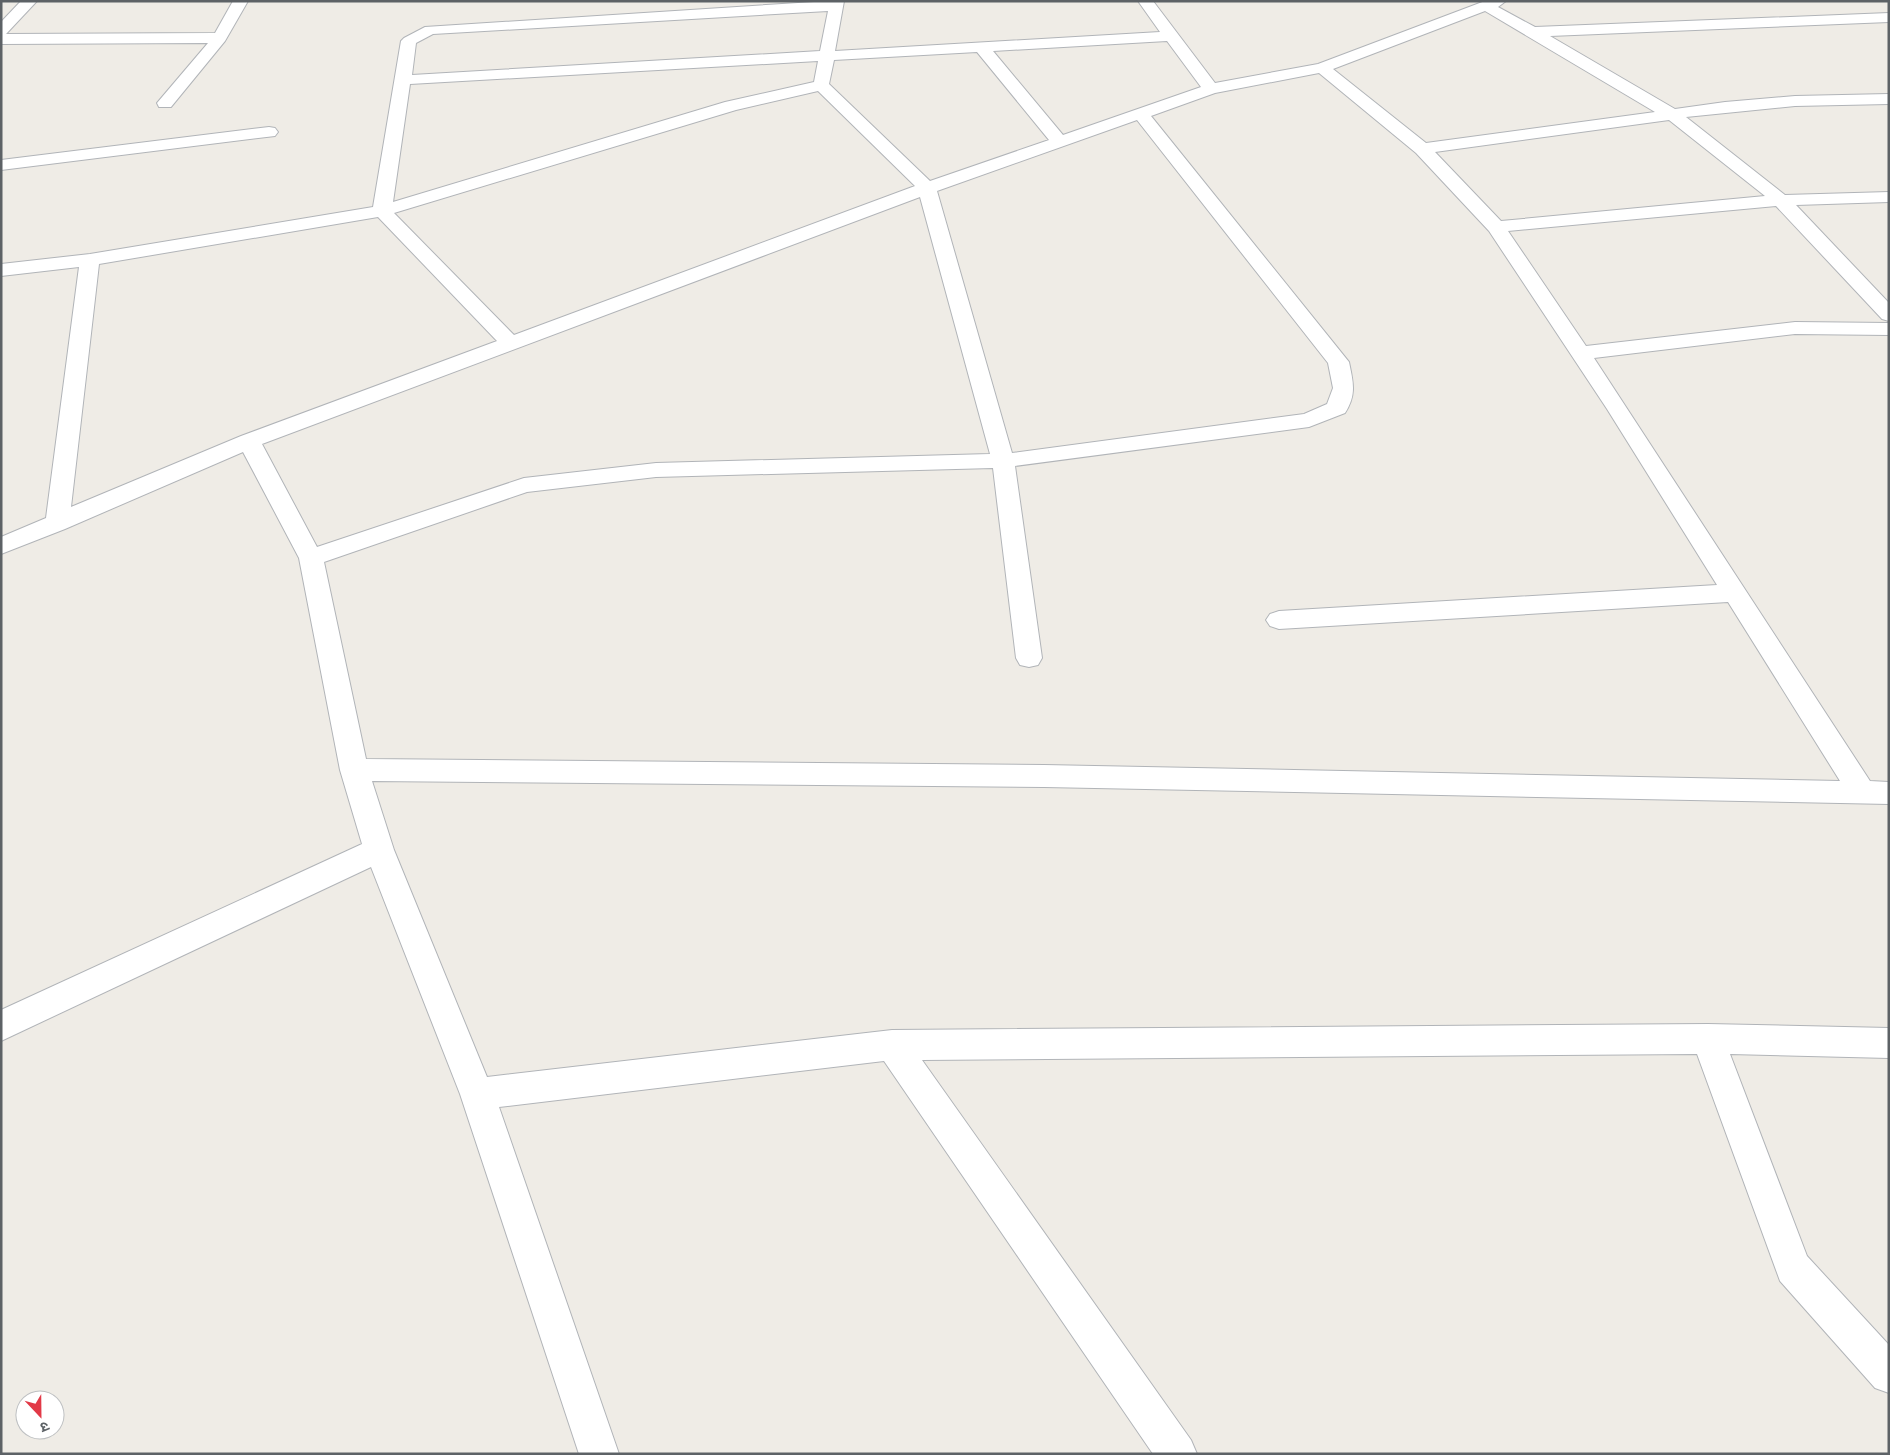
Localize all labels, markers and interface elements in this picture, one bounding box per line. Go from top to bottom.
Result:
north arrow [15,1390,65,1440]
text: उ [37,1417,52,1437]

